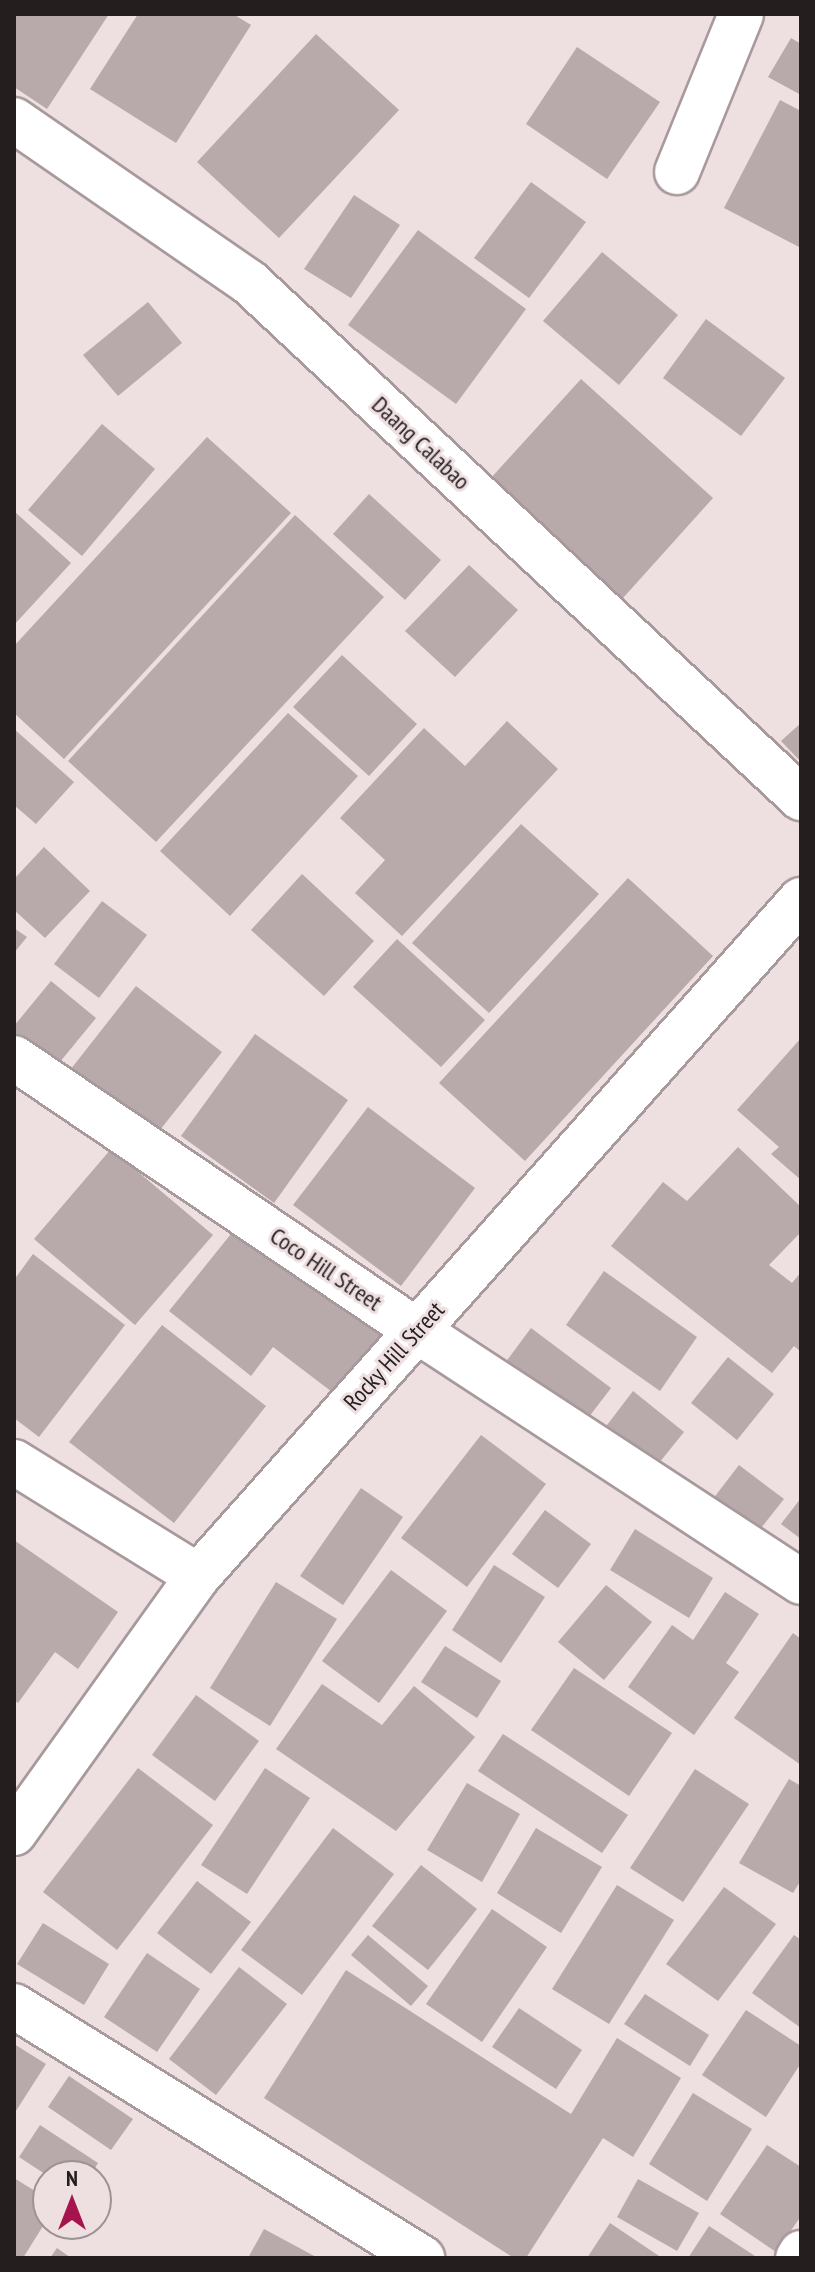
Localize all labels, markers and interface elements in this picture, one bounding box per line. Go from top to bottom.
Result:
street label: Daang Calabao [366,390,476,496]
street label: Coco Hill Street [265,1221,387,1317]
street label: Rocky Hill Street [337,1295,451,1417]
north arrow [32,2160,112,2240]
text: N [66,2164,78,2192]

